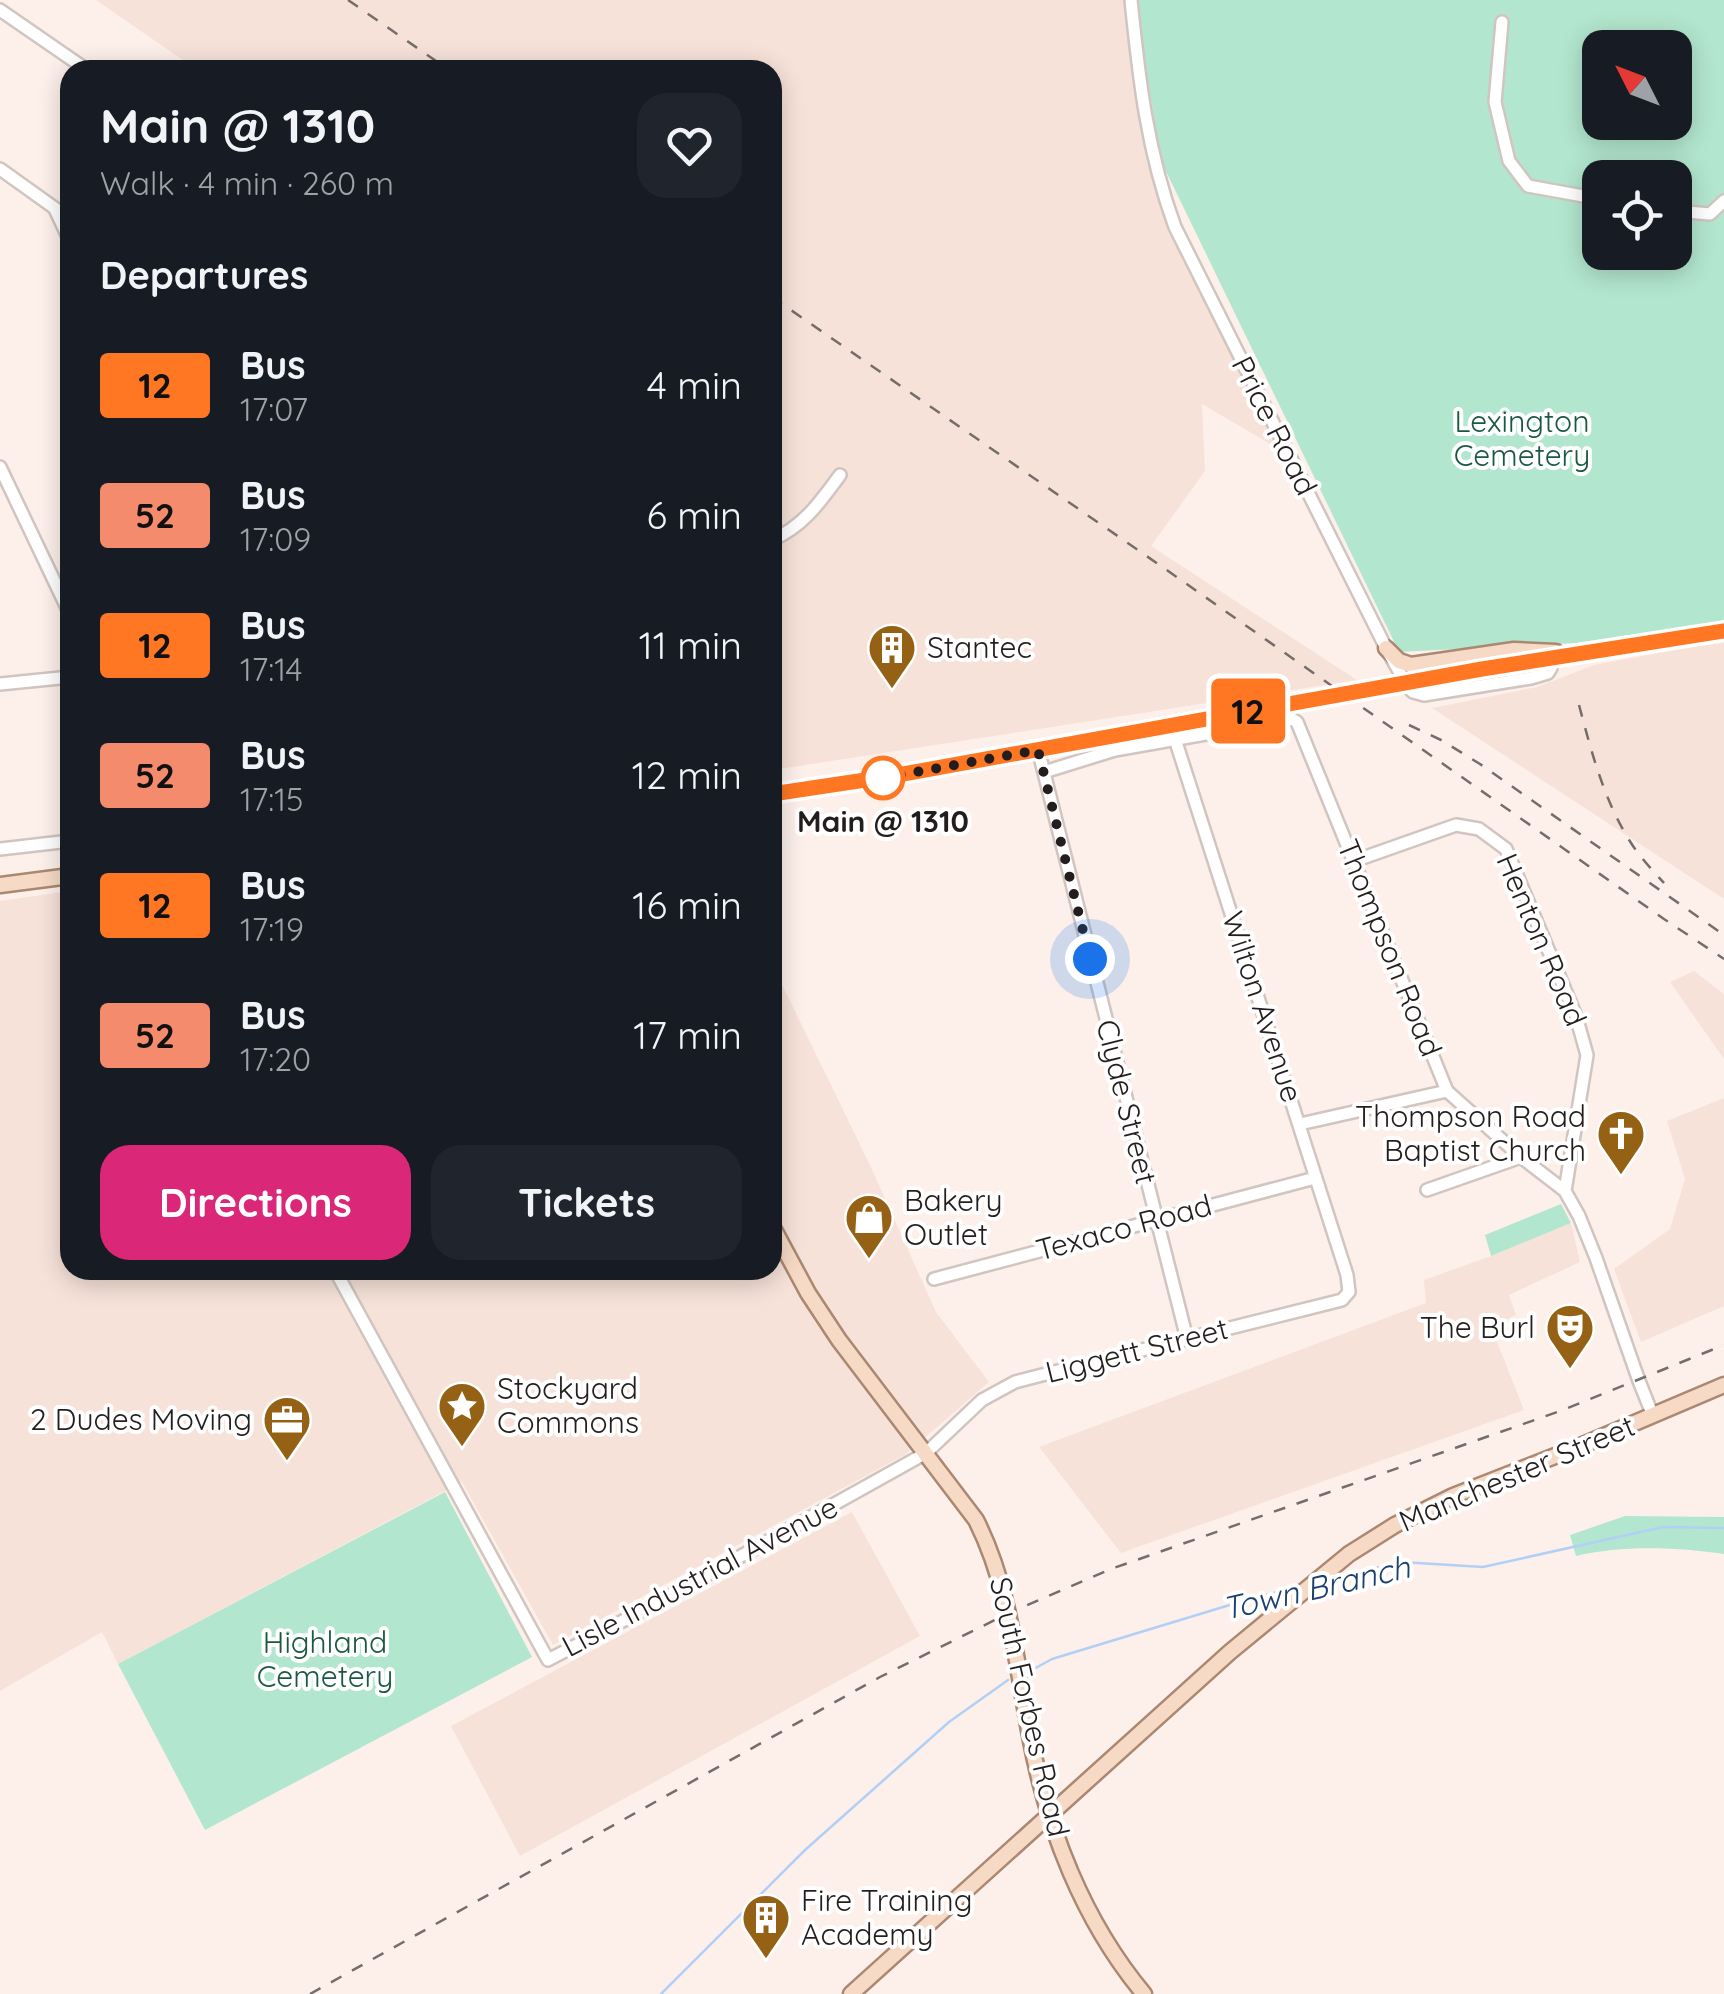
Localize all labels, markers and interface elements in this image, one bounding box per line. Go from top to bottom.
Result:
north arrow [1582,30,1692,140]
map controls [1582,30,1692,270]
button: heart [637,93,742,198]
text: Main @ 1310 [100,95,375,155]
button: locate [1582,160,1692,270]
text: Walk · 4 min · 260 m [100,163,394,203]
text: Departures [100,251,308,299]
text: Bus [240,341,306,389]
street label: Price Road [1224,350,1326,501]
text: 4 min [647,361,742,409]
text: 12 [138,363,172,407]
text: 17:07 [240,389,308,429]
park label: Lexington Cemetery [1454,402,1590,474]
text: Bus [240,471,306,519]
text: 6 min [646,491,742,539]
text: 52 [135,493,175,537]
text: 17:09 [240,519,311,559]
text: Bus [240,601,306,649]
text: 11 min [639,621,742,669]
building icon: Stantec [866,622,918,690]
text: 12 [138,623,172,667]
place label: Stantec [927,628,1032,666]
text: 17:14 [240,649,302,689]
line badge: 12 [1203,678,1293,744]
text: 12 [1231,689,1265,733]
text: Bus [240,731,306,779]
text: 12 min [632,751,742,799]
text: 52 [135,753,175,797]
marker: Main @ 1310 [862,757,904,799]
text: 17:15 [240,779,304,819]
place label: Main @ 1310 [797,802,969,840]
street label: Thompson Road [1329,833,1451,1062]
street label: Henton Road [1488,847,1595,1032]
text: Bus [240,861,306,909]
text: 16 min [632,881,742,929]
text: 12 [138,883,172,927]
street label: Wilton Avenue [1214,906,1312,1107]
text: 17:19 [240,909,304,949]
your location [1065,934,1115,984]
text: Bus [240,991,306,1039]
text: 17 min [633,1011,742,1059]
text: 52 [135,1013,175,1057]
street label: Clyde Street [1088,1016,1166,1188]
text: 17:20 [240,1039,311,1079]
place label: Thompson Road Baptist Church [1355,1097,1586,1169]
church icon: Thompson Road Baptist Church [1595,1108,1647,1176]
button: Directions [100,1145,411,1260]
button: Tickets [431,1145,742,1260]
place label: Bakery Outlet [904,1181,1003,1253]
street label: Texaco Road [1032,1185,1216,1269]
shop icon: Bakery Outlet [843,1192,895,1260]
theatre icon: The Burl [1544,1302,1596,1370]
place label: The Burl [1420,1308,1535,1346]
street label: Liggett Street [1042,1309,1232,1391]
place label: Stockyard Commons [497,1369,639,1441]
place icon: Stockyard Commons [436,1380,488,1448]
office icon: 2 Dudes Moving [261,1394,313,1462]
place label: 2 Dudes Moving [30,1400,252,1438]
street label: Manchester Street [1393,1406,1640,1540]
street label: Lisle Industrial Avenue [555,1487,844,1665]
water label: Town Branch [1218,1546,1414,1628]
street label: South Forbes Road [982,1573,1078,1840]
park label: Highland Cemetery [257,1623,393,1695]
place label: Fire Training Academy [801,1881,972,1953]
building icon: Fire Training Academy [740,1892,792,1960]

